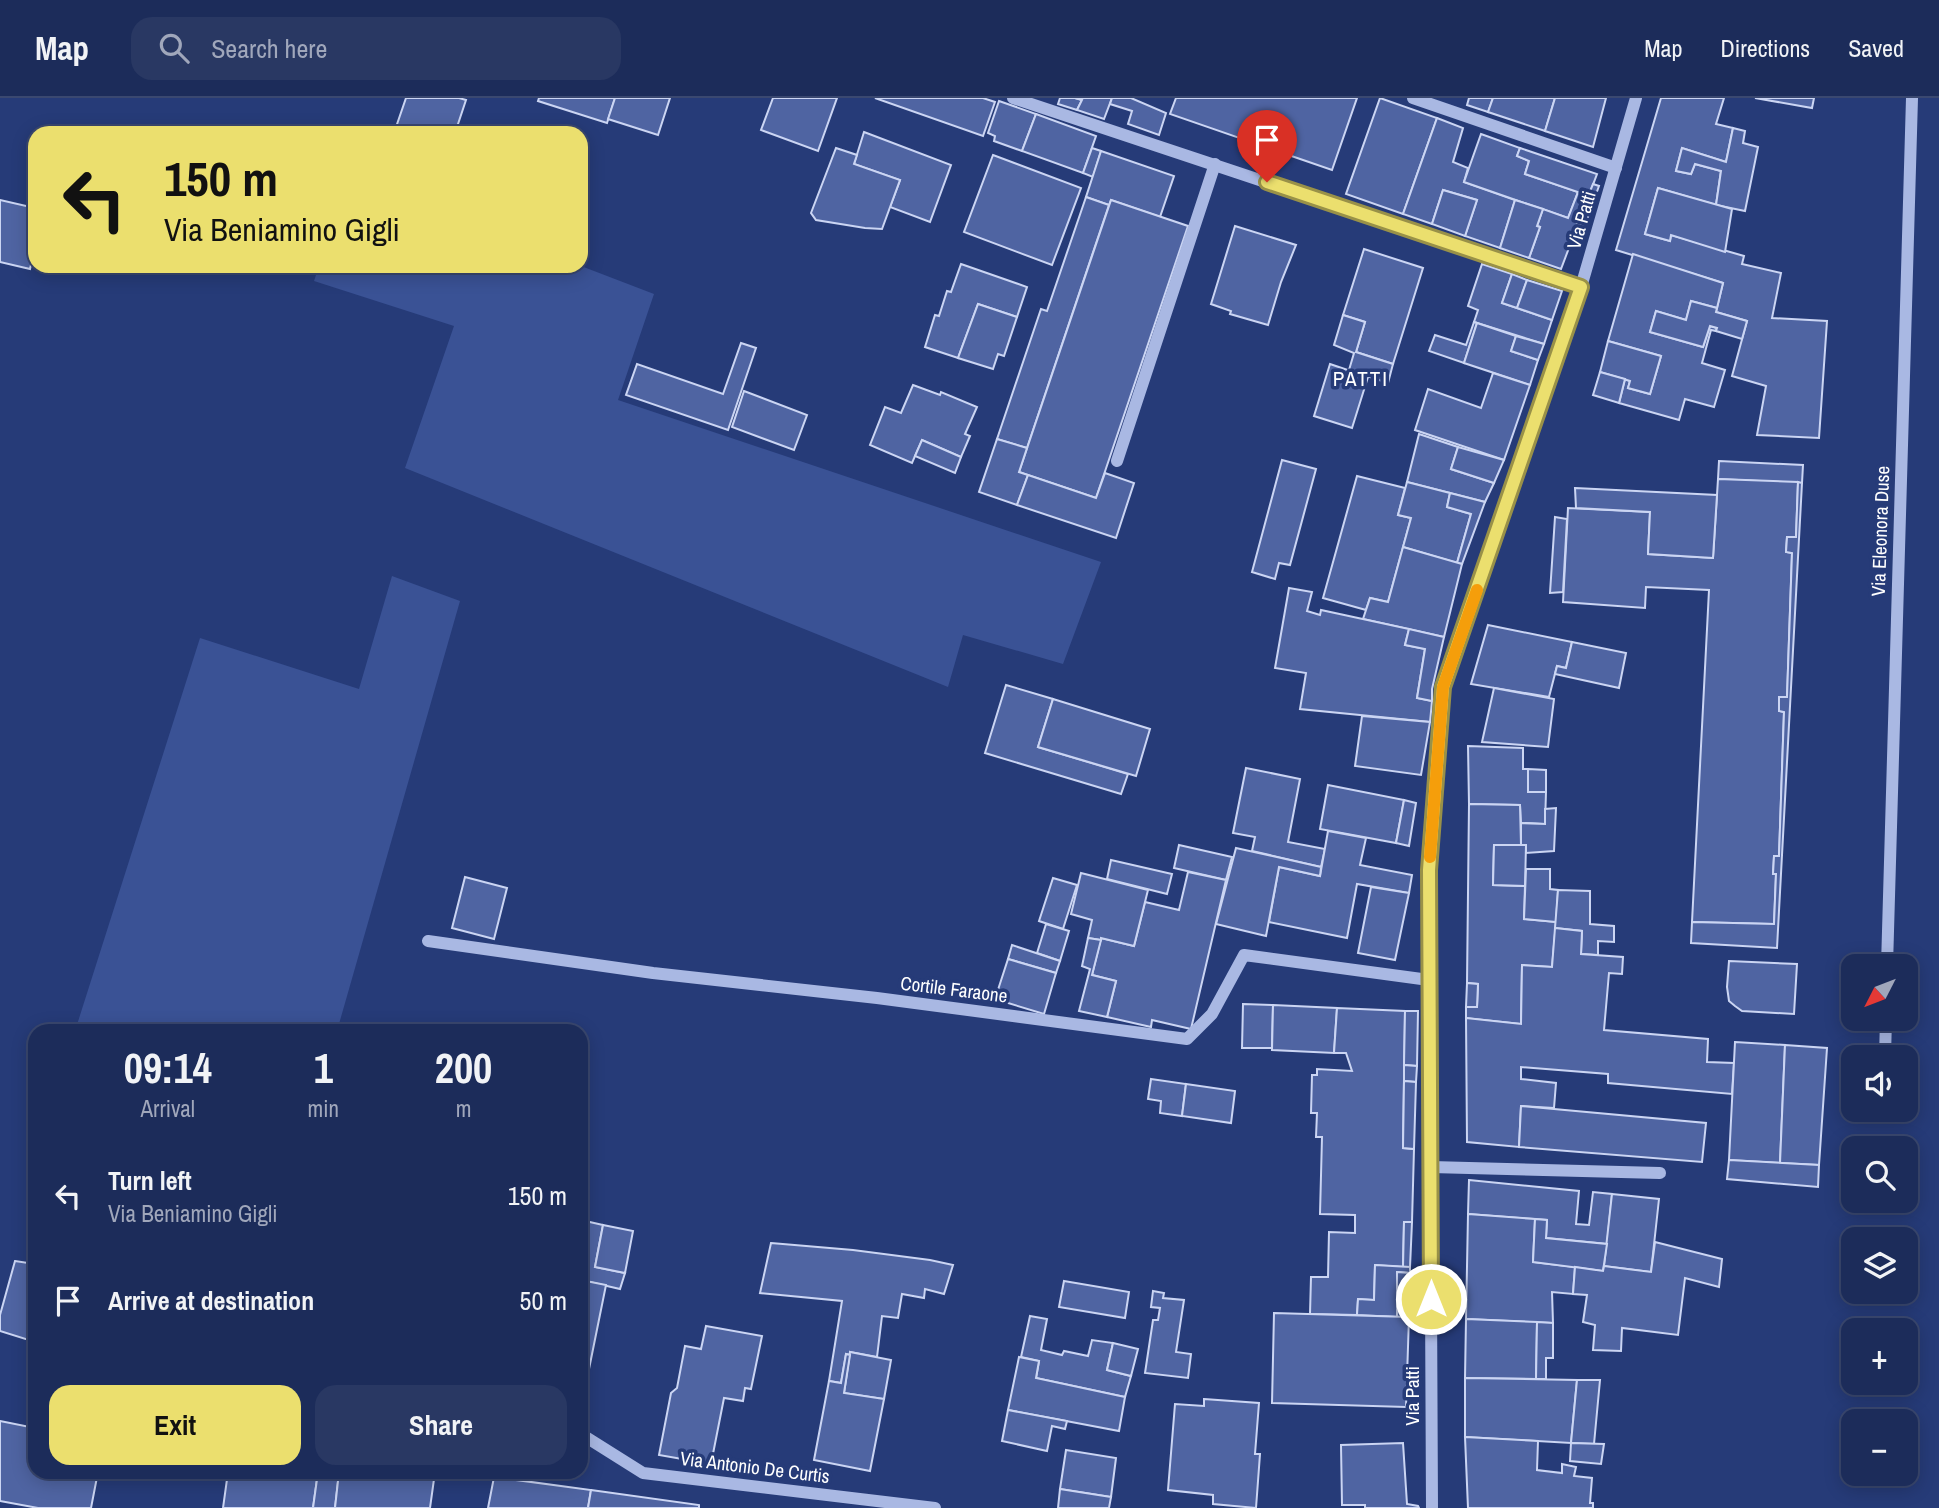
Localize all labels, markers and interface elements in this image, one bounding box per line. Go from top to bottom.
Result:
search box [131,17,621,80]
text: Map [35,26,89,70]
icon: search [155,29,193,67]
text: Search here [211,31,327,66]
text: Map [1644,32,1682,64]
text: Directions [1720,32,1810,64]
text: Saved [1848,32,1904,64]
pin [1237,110,1297,182]
icon: arrive [1248,121,1286,159]
text: 150 m [164,145,278,211]
icon: left [49,154,140,245]
street label: Via Patti [1560,188,1602,252]
text: Via Beniamino Gigli [164,208,400,251]
district label: PATTI [1333,364,1389,393]
street label: Via Eleonora Duse [1865,465,1895,597]
north arrow [1841,954,1918,1031]
map controls [1841,954,1918,1486]
street label: Cortile Faraone [899,970,1009,1008]
text: 09:14 [124,1040,212,1096]
text: 1 [314,1040,333,1096]
text: 200 [435,1040,492,1096]
button: sound [1841,1045,1918,1122]
text: Arrival [141,1093,195,1124]
text: min [308,1093,339,1124]
text: m [456,1093,471,1124]
button: search [1841,1136,1918,1213]
text: Turn left [108,1163,192,1198]
icon: left [49,1177,87,1215]
text: 150 m [508,1178,567,1213]
text: Via Beniamino Gigli [108,1198,278,1229]
button: layers [1841,1227,1918,1304]
position arrow [1394,1262,1468,1336]
icon: arrive [49,1282,87,1320]
text: Arrive at destination [108,1283,314,1318]
text: 50 m [520,1283,567,1318]
button: + [1841,1318,1918,1395]
street label: Via Patti [1399,1366,1425,1426]
button: Exit [49,1385,301,1465]
button: Share [315,1385,567,1465]
button: − [1841,1409,1918,1486]
street label: Via Antonio De Curtis [679,1445,831,1489]

